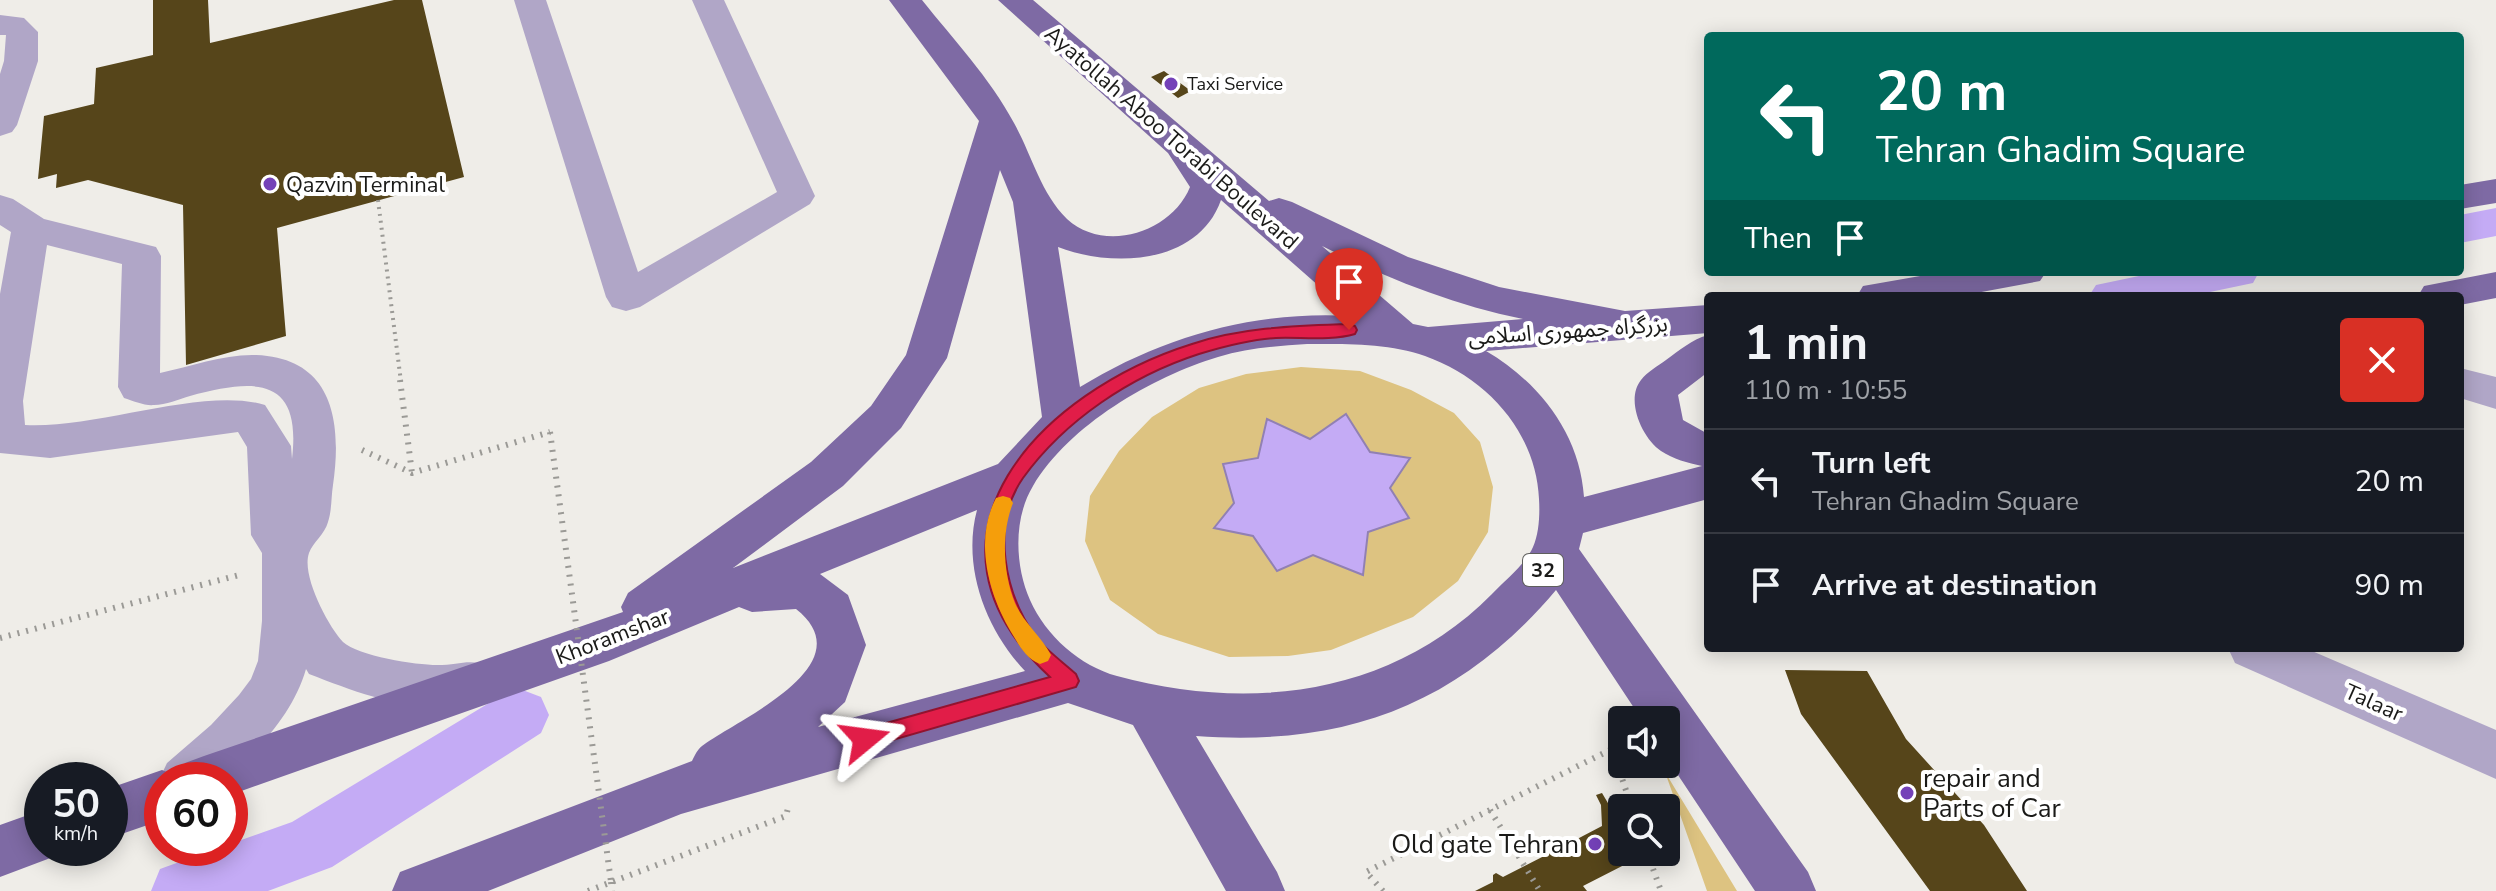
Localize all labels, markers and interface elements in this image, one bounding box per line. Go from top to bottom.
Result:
street label: Ayatollah Aboo Torabi Boulevard [1038,19,1305,256]
text: 20 m [1876,53,2007,130]
icon: left [1744,64,1848,168]
place label: Taxi Service [1187,72,1283,96]
marker: Taxi Service [1162,75,1180,93]
text: Tehran Ghadim Square [1876,126,2245,175]
place label: Qazvin Terminal [286,170,445,200]
marker: Qazvin Terminal [261,175,279,193]
icon: arrive [1828,216,1872,260]
text: Then [1744,218,1812,259]
pin [1315,248,1383,330]
icon: arrive [1327,260,1371,304]
street label: بزرگراه جمهوری اسلامی [1467,309,1669,353]
text: 1 min [1744,310,1868,376]
button: close [2340,318,2424,402]
text: 110 m · 10:55 [1744,373,1907,408]
text: Turn left [1812,443,1930,484]
icon: left [1744,459,1788,503]
text: 20 m [2355,461,2424,502]
text: Tehran Ghadim Square [1812,484,2079,519]
road number: 32 [1523,554,1563,586]
icon: arrive [1744,563,1788,607]
text: Arrive at destination [1812,565,2097,606]
text: 90 m [2355,565,2424,606]
street label: Khoramshar [551,602,674,672]
street label: Talaar [2340,677,2408,729]
position arrow [823,697,907,781]
map controls [1608,706,1680,866]
button: sound [1608,706,1680,778]
place label: repair and Parts of Car [1923,761,2061,826]
speed limit sign: 60 [144,762,248,866]
text: 50 [52,777,100,831]
marker: repair and Parts of Car [1898,784,1916,802]
button: search [1608,794,1680,866]
text: km/h [54,820,98,847]
place label: Old gate Tehran [1391,827,1579,862]
marker: Old gate Tehran [1586,835,1604,853]

